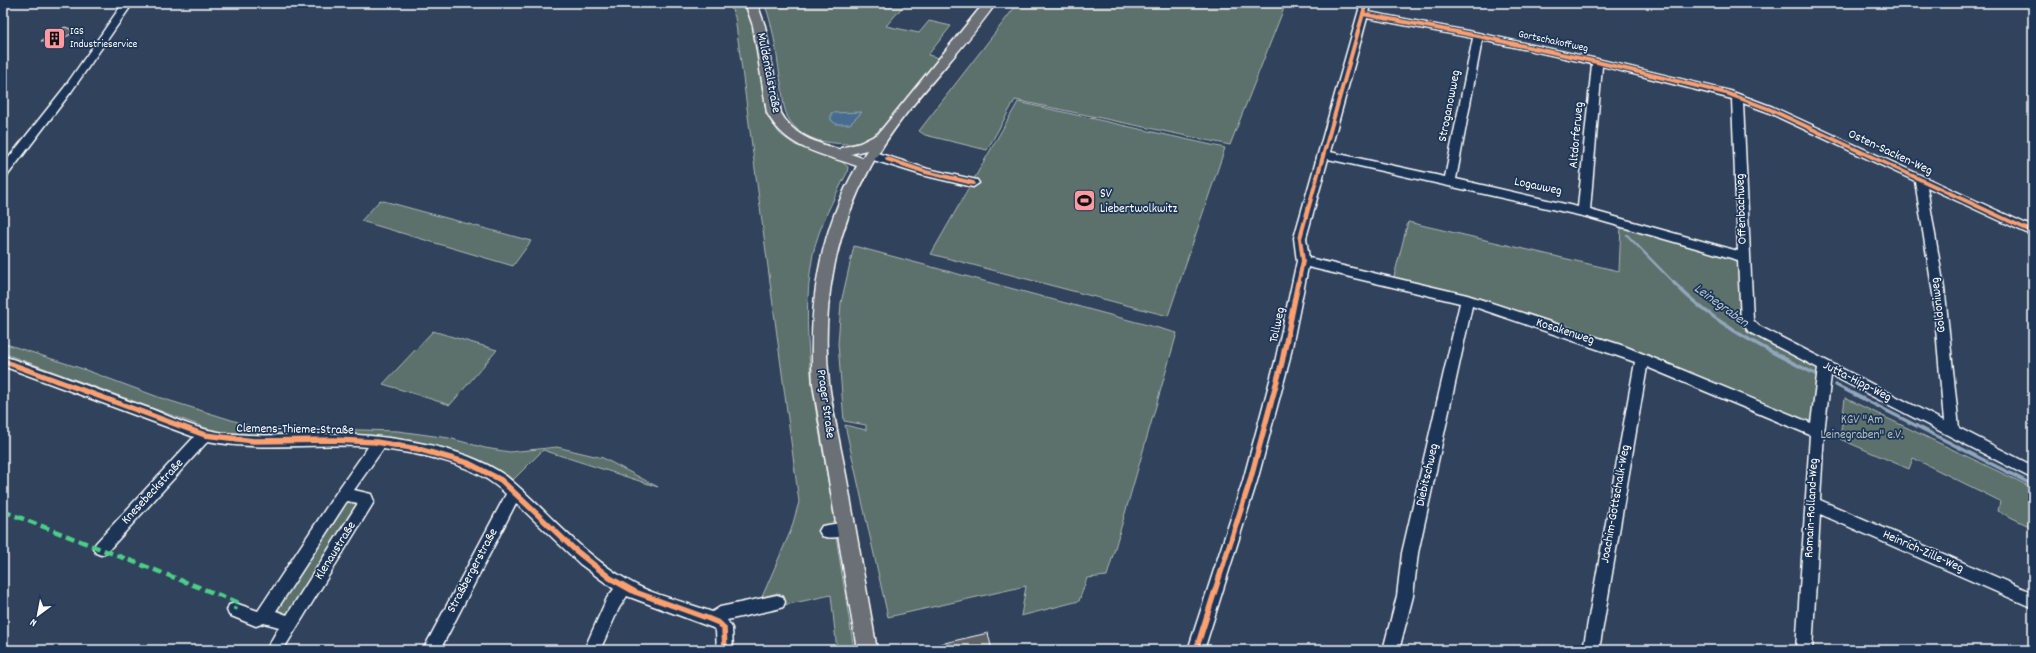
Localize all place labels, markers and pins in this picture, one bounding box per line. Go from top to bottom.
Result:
place label: IGS Industrieservice [70,24,138,53]
building icon: IGS Industrieservice [41,25,67,51]
place label: SV Liebertwolkwitz [1100,185,1178,219]
sports icon: SV Liebertwolkwitz [1071,188,1097,214]

